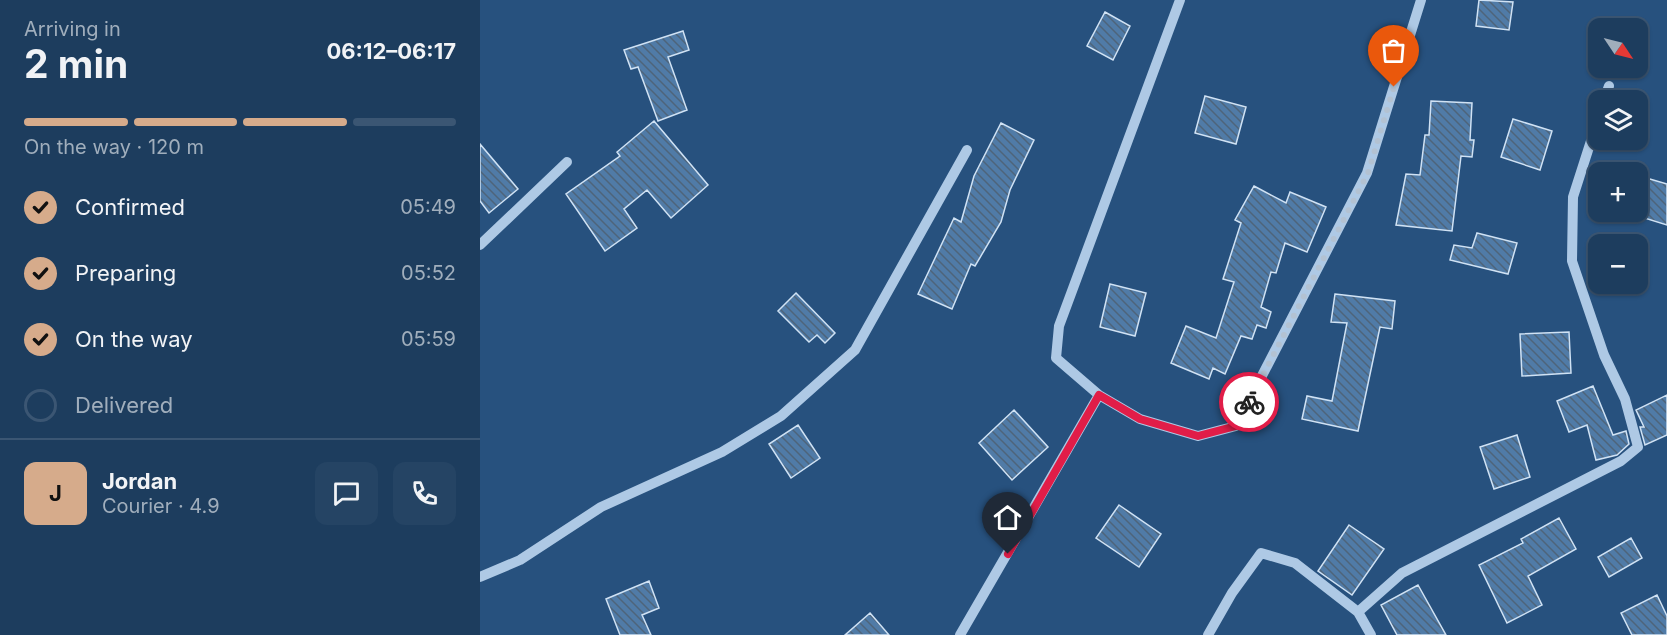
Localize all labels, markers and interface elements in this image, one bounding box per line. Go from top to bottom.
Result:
text: Arriving in [24,17,121,41]
north arrow [1588,18,1648,78]
map controls [1588,18,1648,294]
pin [1368,25,1419,87]
icon: bag [1377,34,1410,67]
text: 06:12–06:17 [326,38,456,64]
text: 2 min [24,40,128,87]
button: layers [1588,90,1648,150]
text: On the way · 120 m [24,135,204,159]
button: + [1588,162,1648,222]
icon: check [24,191,57,224]
text: Confirmed [75,194,185,220]
text: 05:49 [400,195,456,219]
button: − [1588,234,1648,294]
icon: check [24,257,57,290]
text: Preparing [75,260,176,286]
text: 05:52 [401,261,456,285]
icon: check [24,323,57,356]
text: On the way [75,326,193,352]
text: 05:59 [401,327,456,351]
courier [1219,372,1279,432]
icon: bike [1233,386,1266,419]
text: Delivered [75,392,173,418]
button: chat [315,462,378,525]
button: phone [393,462,456,525]
text: Jordan [102,468,177,494]
text: J [49,480,62,506]
pin [982,492,1033,554]
text: Courier · 4.9 [102,494,220,518]
icon: home [991,501,1024,534]

